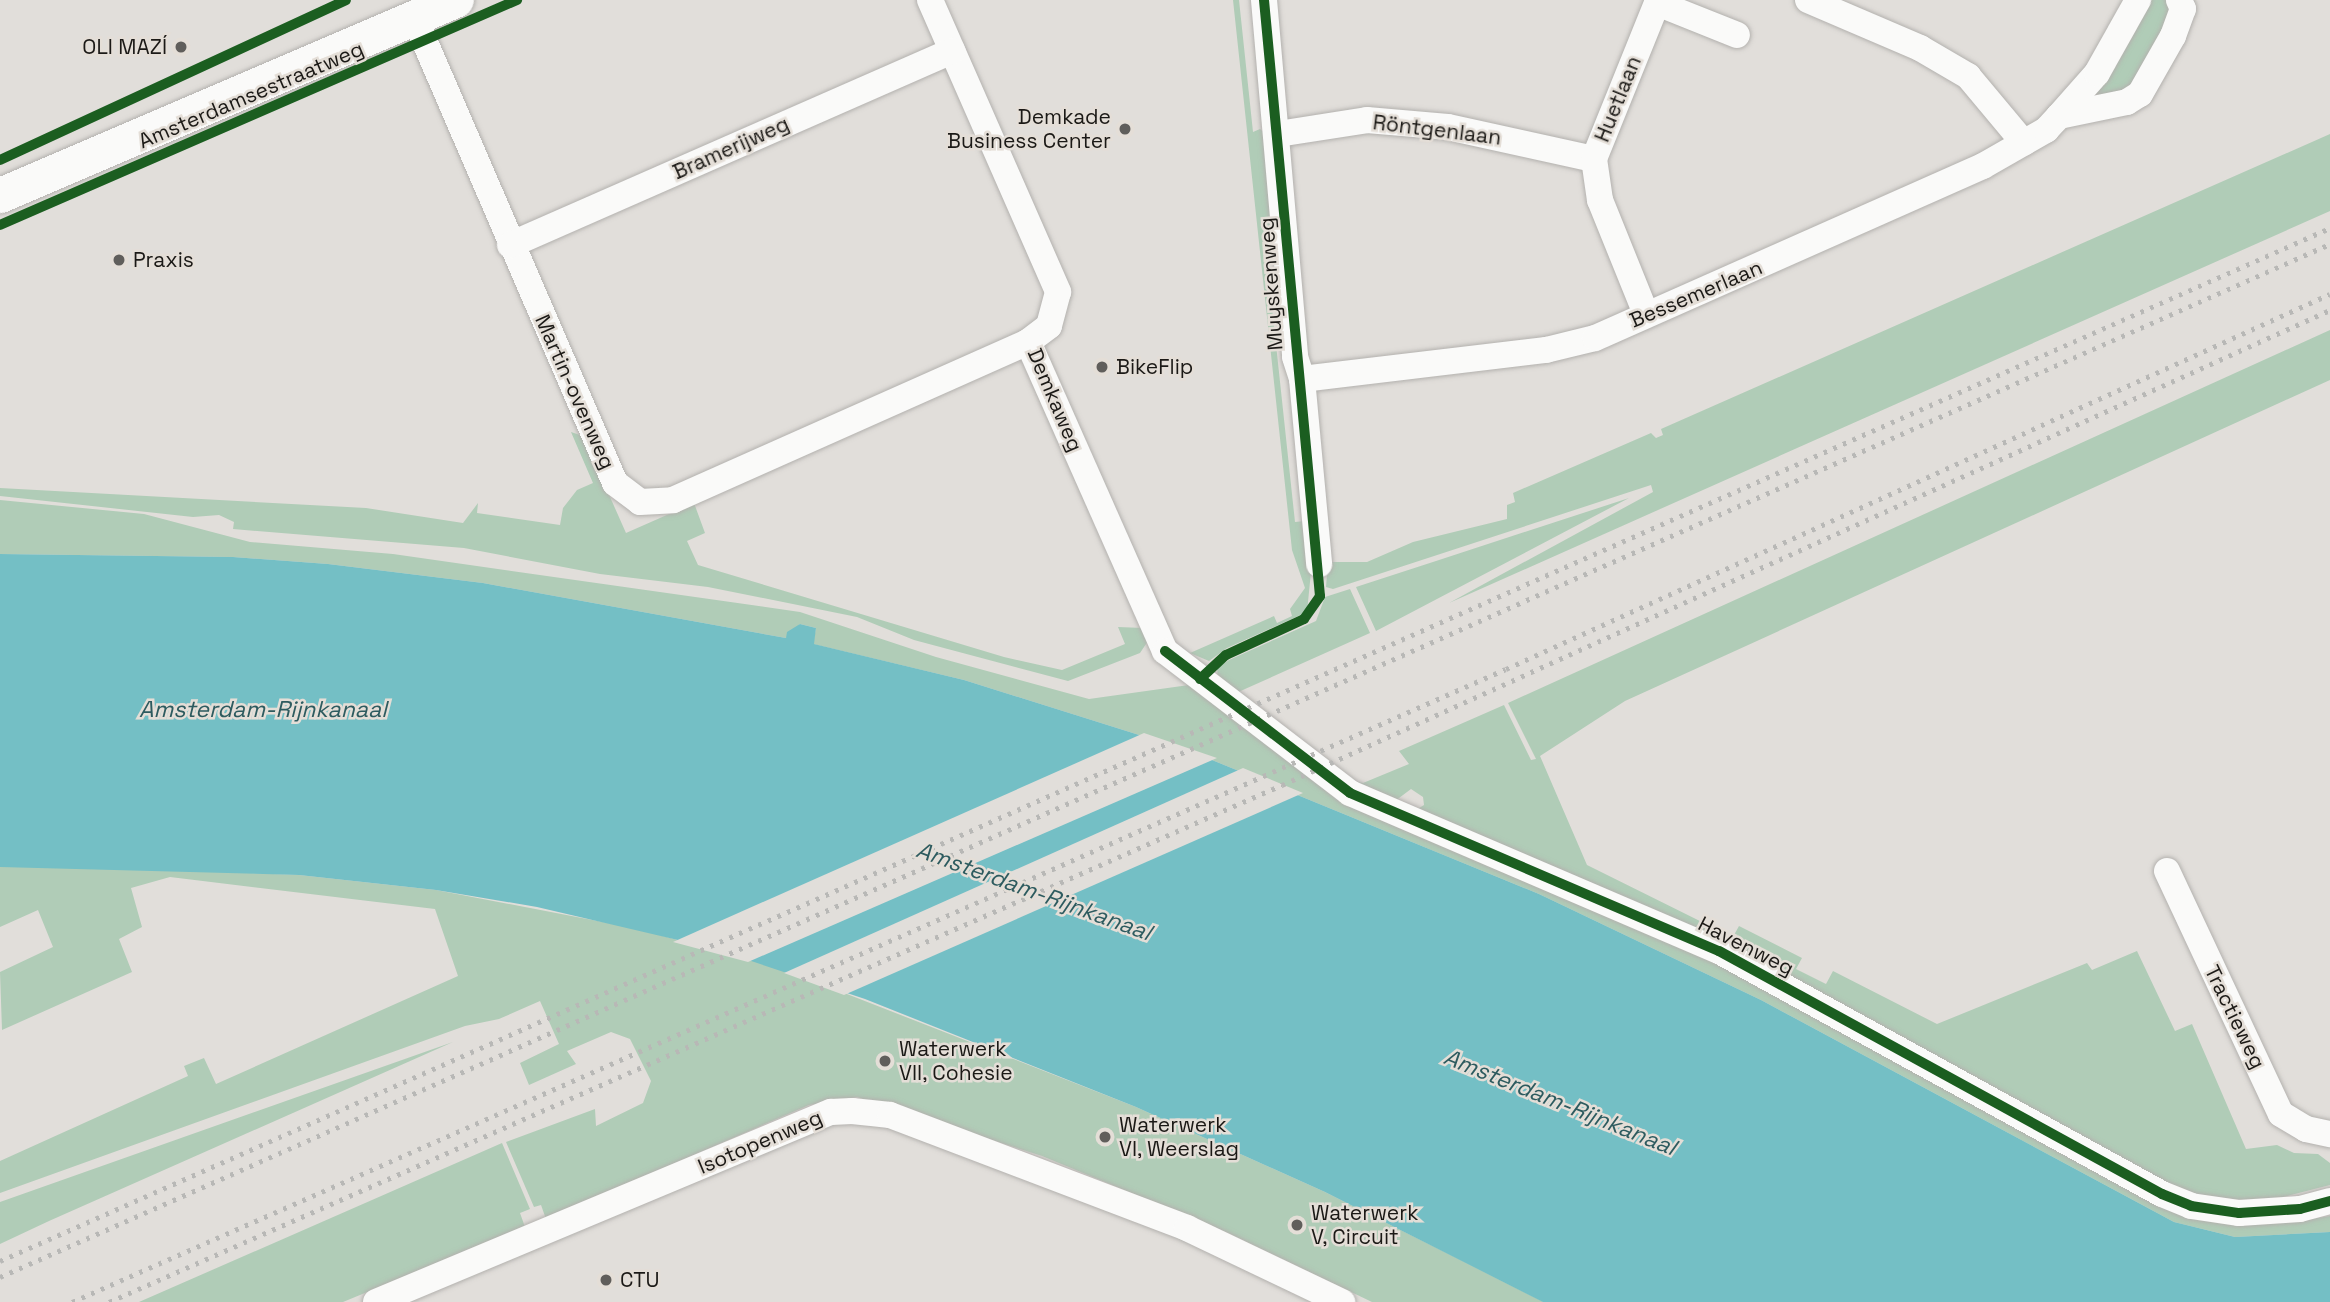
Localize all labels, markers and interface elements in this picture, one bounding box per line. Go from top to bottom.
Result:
place label: OLI MAZÍ [82,34,167,60]
street label: Amsterdamsestraatweg [135,36,367,154]
marker: OLI MAZÍ [173,39,189,55]
street label: Huetlaan [1589,52,1647,146]
place label: Demkade Business Center [947,104,1111,154]
street label: Röntgenlaan [1371,110,1503,150]
street label: Bramerijweg [669,111,793,185]
marker: Demkade Business Center [1117,121,1133,137]
street label: Muyskenweg [1254,217,1288,351]
place label: Praxis [133,247,194,273]
marker: Praxis [111,252,127,268]
street label: Bessemerlaan [1626,255,1766,333]
street label: Martin-ovenweg [530,311,620,473]
street label: Demkaweg [1022,345,1088,455]
place label: BikeFlip [1116,354,1193,380]
marker: BikeFlip [1094,359,1110,375]
water label: Amsterdam-Rijnkanaal [139,695,387,723]
water label: Amsterdam-Rijnkanaal [913,836,1155,946]
street label: Havenweg [1694,911,1798,981]
street label: Tractieweg [2199,961,2271,1073]
place label: Waterwerk VII, Cohesie [899,1036,1013,1086]
water label: Amsterdam-Rijnkanaal [1440,1043,1680,1161]
marker: Waterwerk VII, Cohesie [877,1053,893,1069]
street label: Isotopenweg [694,1105,826,1179]
place label: Waterwerk VI, Weerslag [1119,1112,1240,1162]
marker: Waterwerk VI, Weerslag [1097,1129,1113,1145]
place label: Waterwerk V, Circuit [1311,1200,1418,1250]
marker: Waterwerk V, Circuit [1289,1217,1305,1233]
place label: CTU [620,1267,659,1293]
marker: CTU [598,1272,614,1288]

